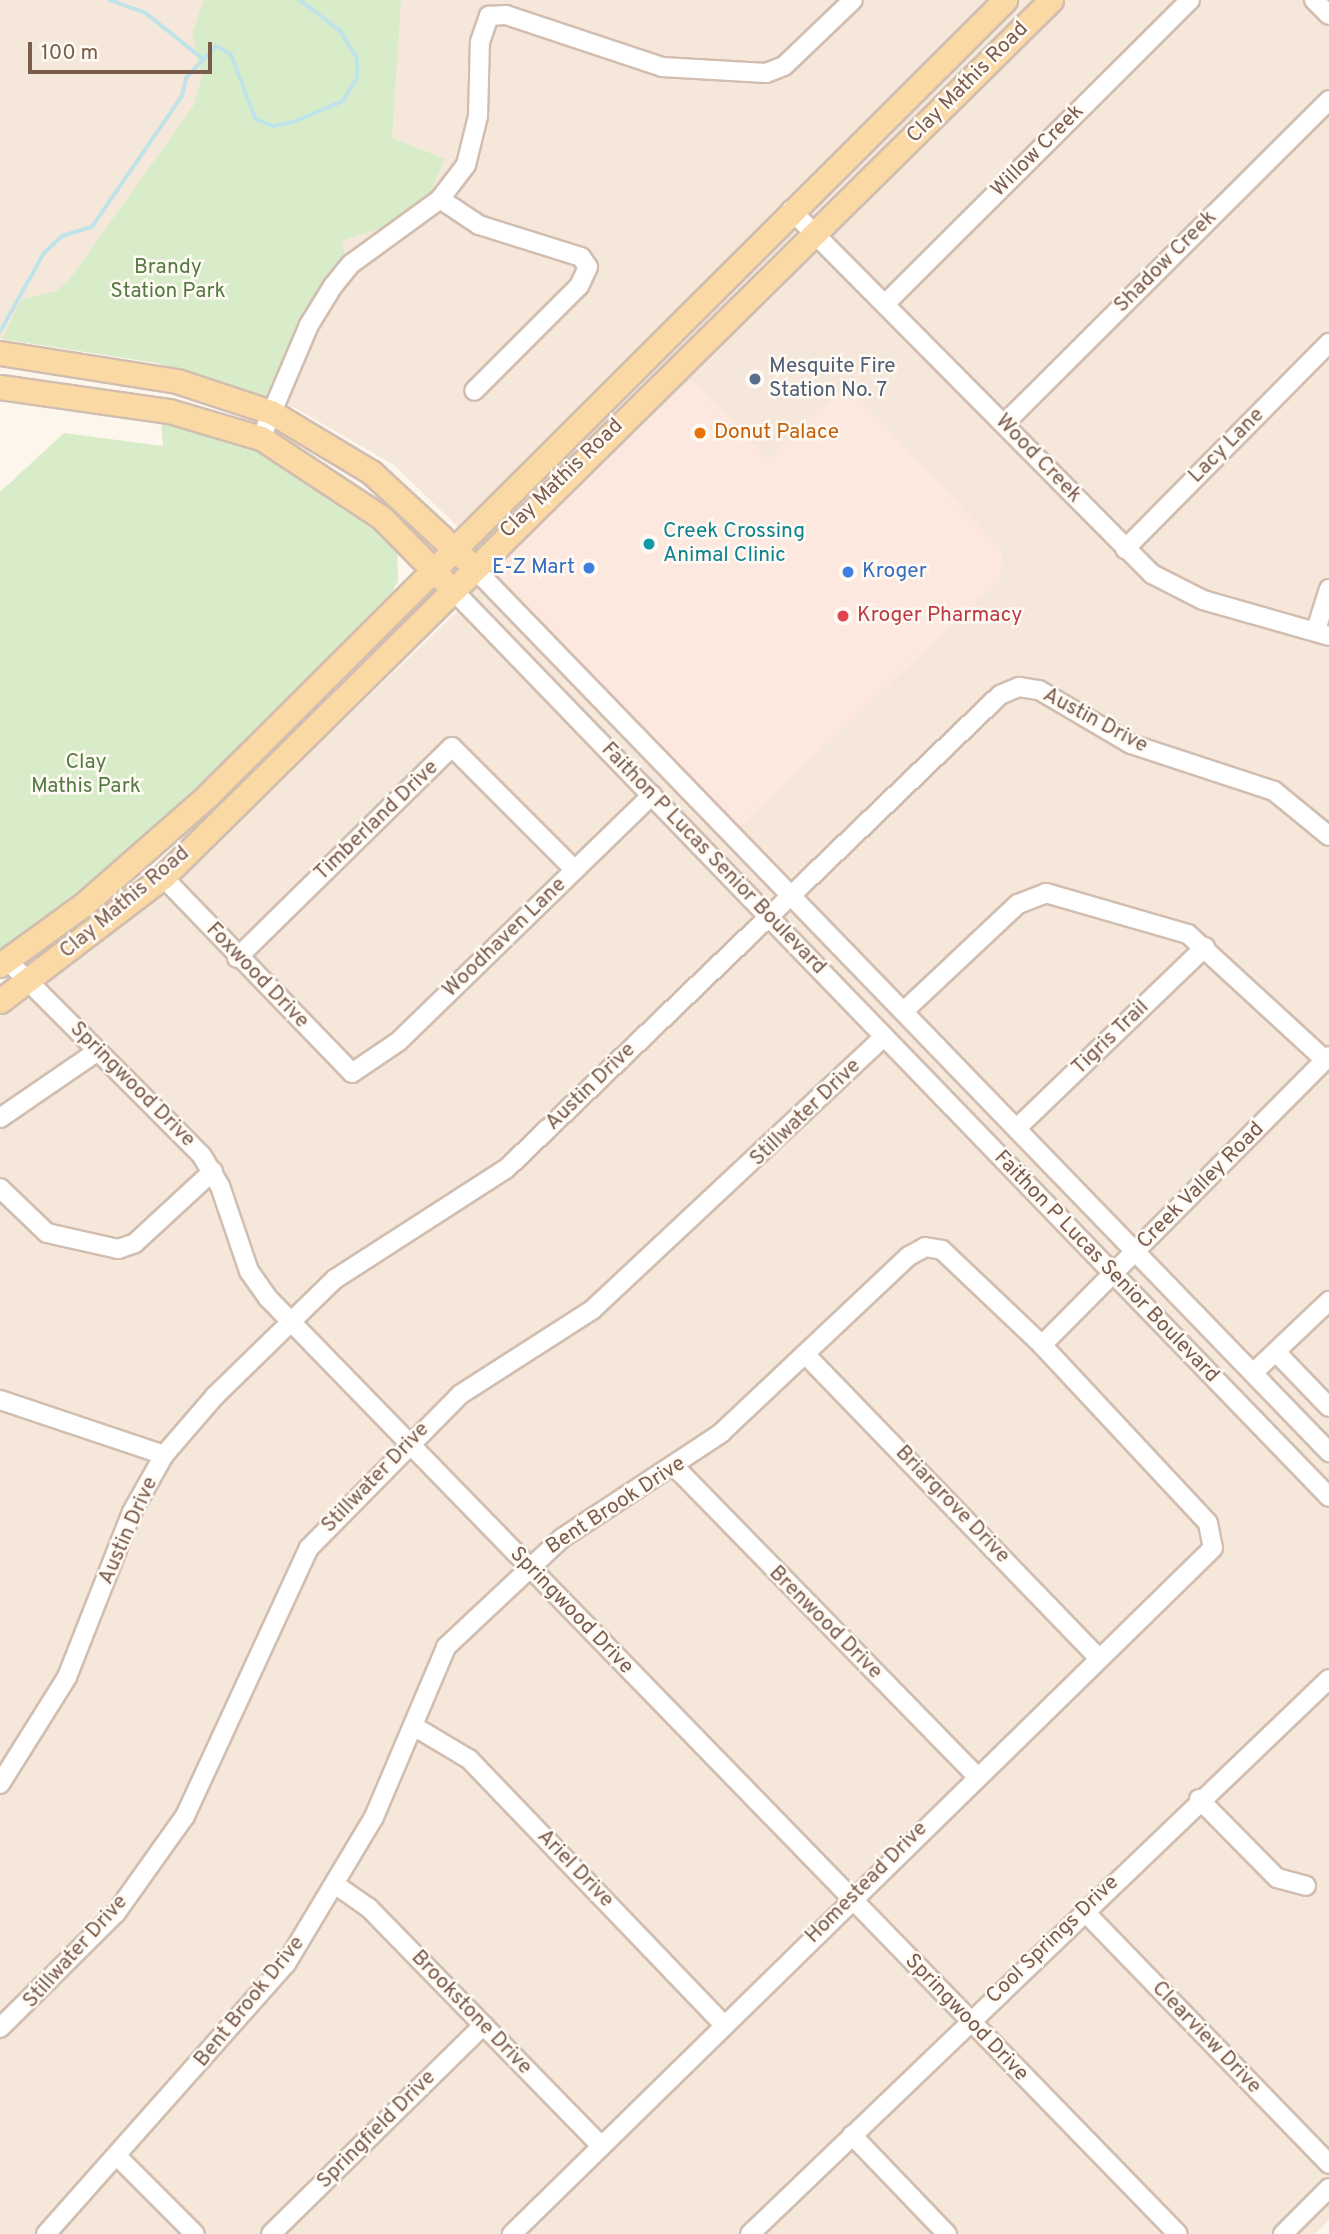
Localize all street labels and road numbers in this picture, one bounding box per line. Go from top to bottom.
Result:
street label: Clay Mathis Road [902,17,1034,149]
street label: Willow Creek [986,99,1090,203]
street label: Shadow Creek [1110,206,1222,318]
street label: Lacy Lane [1184,403,1270,489]
street label: Wood Creek [990,409,1086,509]
street label: Clay Mathis Road [495,414,629,544]
street label: Austin Drive [1038,683,1152,759]
street label: Faithon P Lucas Senior Boulevard [595,738,831,980]
street label: Timberland Drive [310,755,444,887]
street label: Clay Mathis Road [55,842,195,964]
street label: Woodhaven Lane [438,873,572,1003]
street label: Foxwood Drive [200,918,314,1034]
street label: Tigris Trail [1067,995,1155,1081]
street label: Springwood Drive [64,1017,200,1153]
street label: Austin Drive [541,1038,641,1136]
street label: Stillwater Drive [746,1054,866,1172]
street label: Creek Valley Road [1132,1117,1270,1255]
street label: Faithon P Lucas Senior Boulevard [988,1146,1224,1388]
street label: Stillwater Drive [317,1418,435,1538]
street label: Briargrove Drive [889,1441,1015,1569]
street label: Bent Brook Drive [542,1452,690,1560]
street label: Austin Drive [94,1473,164,1589]
street label: Springwood Drive [504,1542,638,1680]
street label: Brenwood Drive [763,1561,887,1685]
street label: Homestead Drive [801,1817,933,1949]
street label: Ariel Drive [532,1825,618,1913]
street label: Cool Springs Drive [982,1870,1124,2010]
street label: Stillwater Drive [19,1890,133,2014]
street label: Bent Brook Drive [190,1932,310,2072]
street label: Brookstone Drive [405,1946,537,2080]
street label: Springwood Drive [899,1949,1033,2087]
street label: Clearview Drive [1146,1976,1266,2100]
street label: Springfield Drive [312,2065,442,2195]

